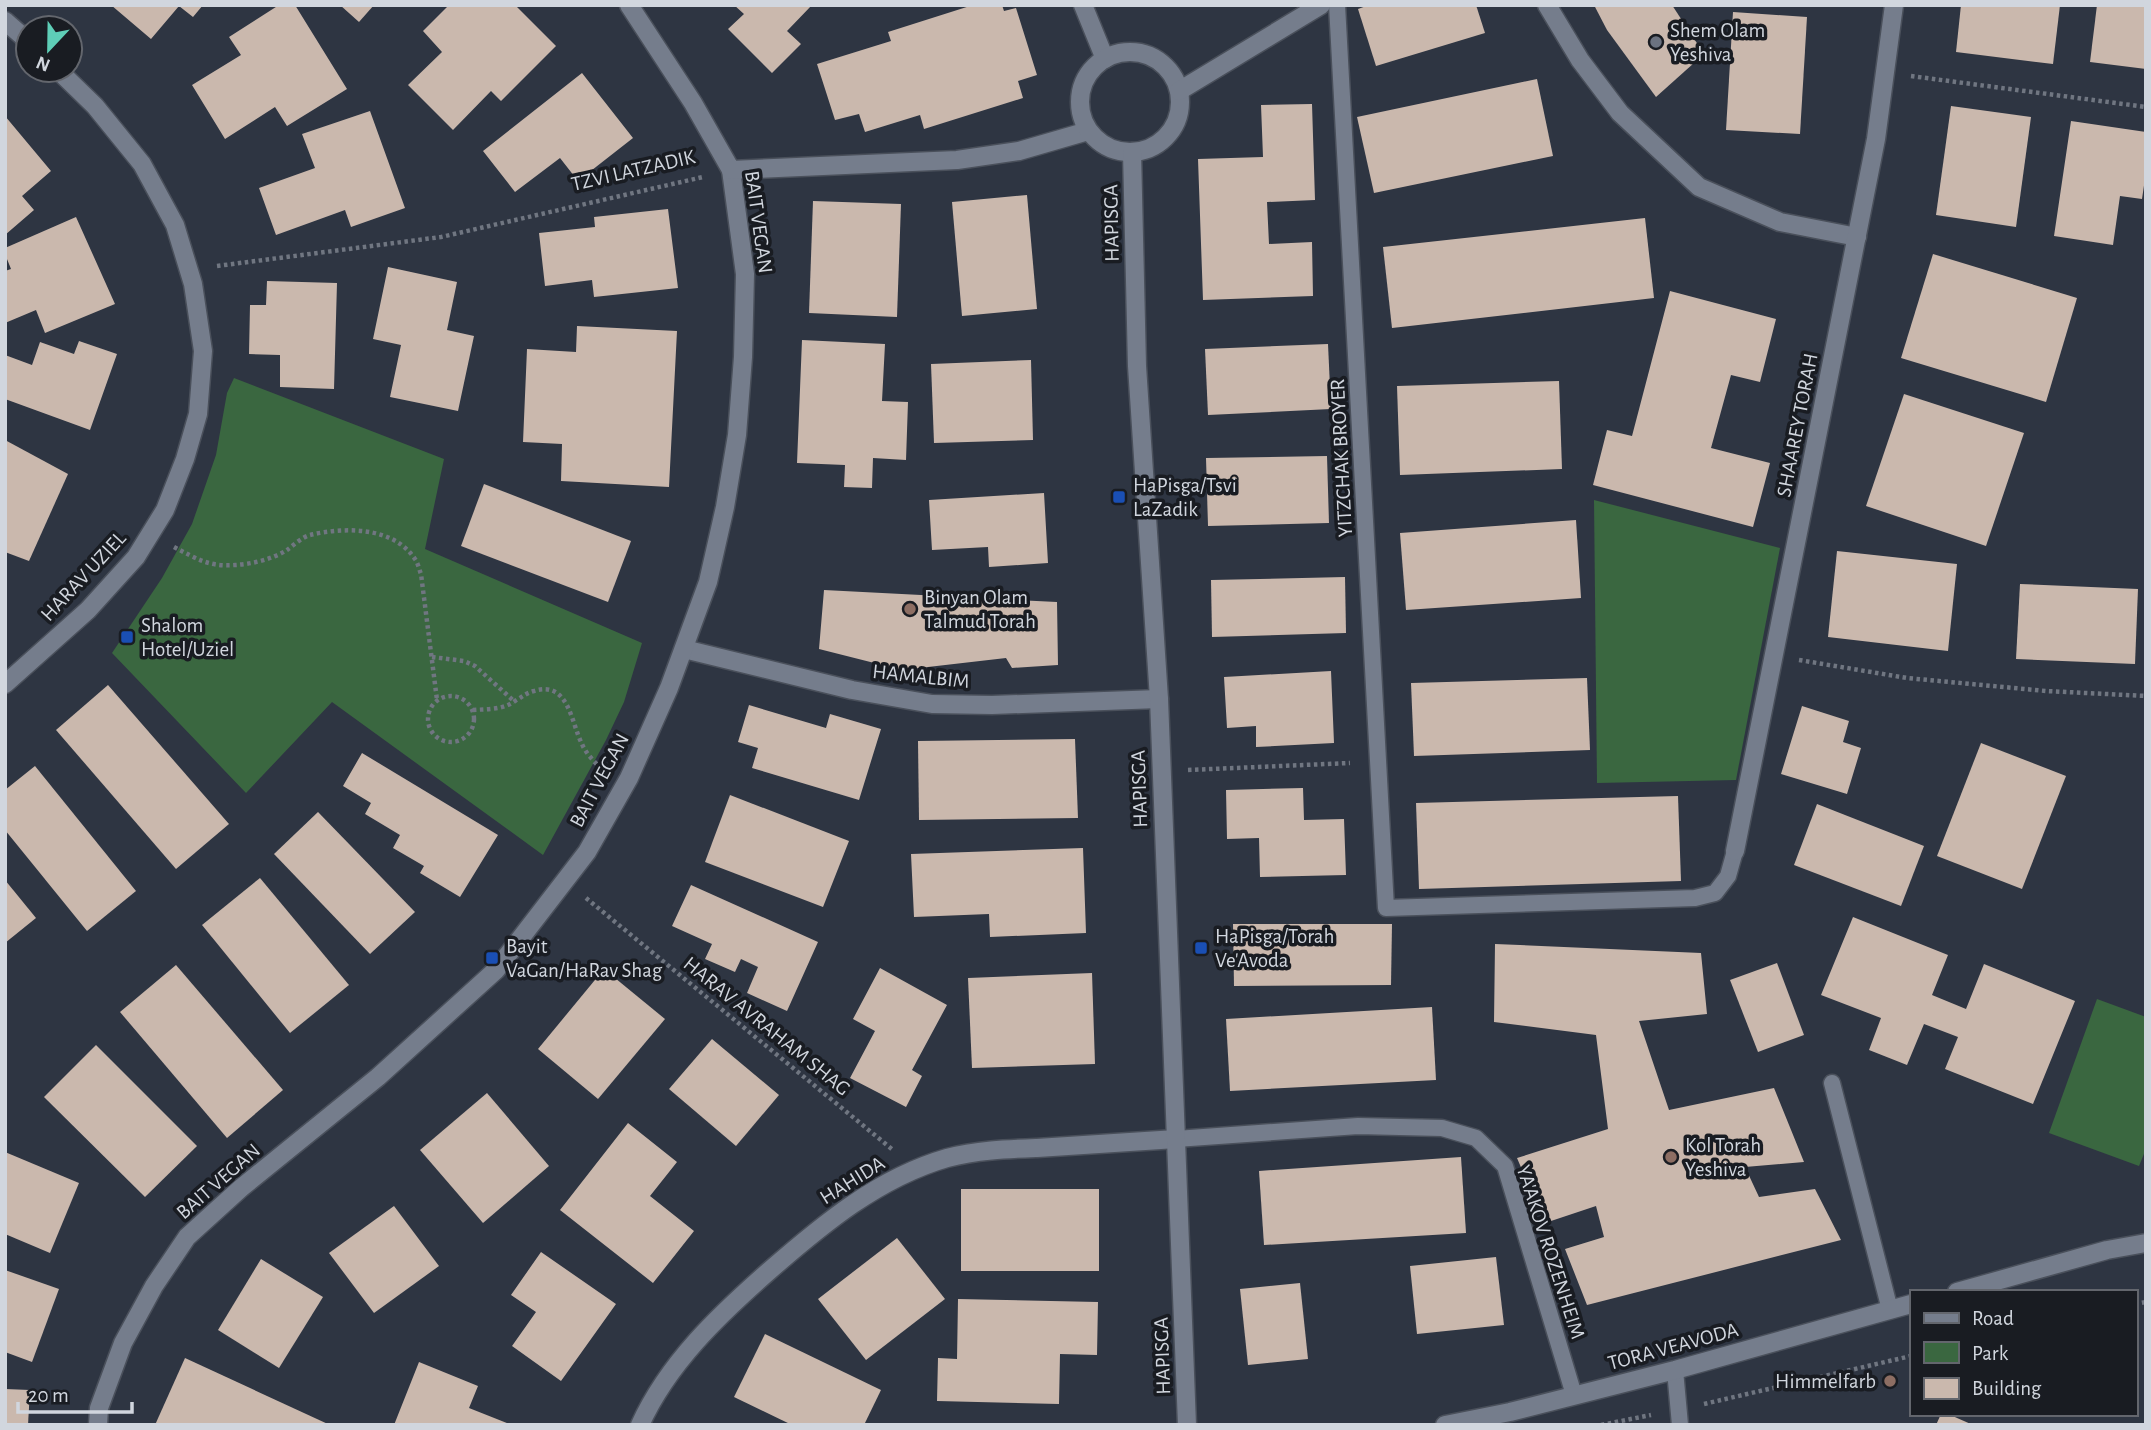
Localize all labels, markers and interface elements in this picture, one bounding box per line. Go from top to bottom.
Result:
north arrow [14,14,84,84]
place label: Shem Olam Yeshiva [1670,20,1765,65]
marker: Shem Olam Yeshiva [1648,34,1664,50]
text: N [34,52,53,75]
street label: TZVI LATZADIK [569,146,697,195]
street label: BAIT VEGAN [741,169,776,275]
street label: HAPISGA [1100,184,1123,262]
street label: SHAAREY TORAH [1773,352,1822,499]
street label: YITZCHAK BROYER [1327,378,1356,538]
place label: HaPisga/Tsvi LaZadik [1133,475,1237,520]
marker: HaPisga/Tsvi LaZadik [1111,489,1127,505]
street label: HARAV UZIEL [37,527,130,625]
place label: Binyan Olam Talmud Torah [924,587,1036,632]
marker: Binyan Olam Talmud Torah [902,601,918,617]
place label: Shalom Hotel/Uziel [141,615,234,660]
marker: Shalom Hotel/Uziel [119,629,135,645]
street label: HAMALBIM [871,661,970,692]
street label: BAIT VEGAN [566,730,633,831]
street label: HAPISGA [1128,750,1151,828]
place label: HaPisga/Torah Ve'Avoda [1215,926,1334,971]
place label: Bayit VaGan/HaRav Shag [506,936,663,981]
marker: HaPisga/Torah Ve'Avoda [1193,940,1209,956]
marker: Bayit VaGan/HaRav Shag [484,950,500,966]
street label: HARAV AVRAHAM SHAG [679,953,854,1100]
place label: Kol Torah Yeshiva [1685,1135,1761,1180]
street label: BAIT VEGAN [172,1140,264,1223]
marker: Kol Torah Yeshiva [1663,1149,1679,1165]
street label: HAHIDA [816,1152,888,1208]
street label: YA'AKOV ROZENHEIM [1512,1163,1589,1342]
legend [1910,1290,2137,1416]
text: Road [1972,1308,2014,1329]
street label: HAPISGA [1151,1317,1174,1395]
street label: TORA VEAVODA [1606,1319,1741,1374]
text: Park [1972,1343,2009,1364]
scale bar [18,1370,131,1414]
place label: Himmelfarb [1775,1371,1876,1392]
marker: Himmelfarb [1882,1373,1898,1389]
text: Building [1972,1378,2042,1399]
text: 20 m [28,1385,69,1406]

